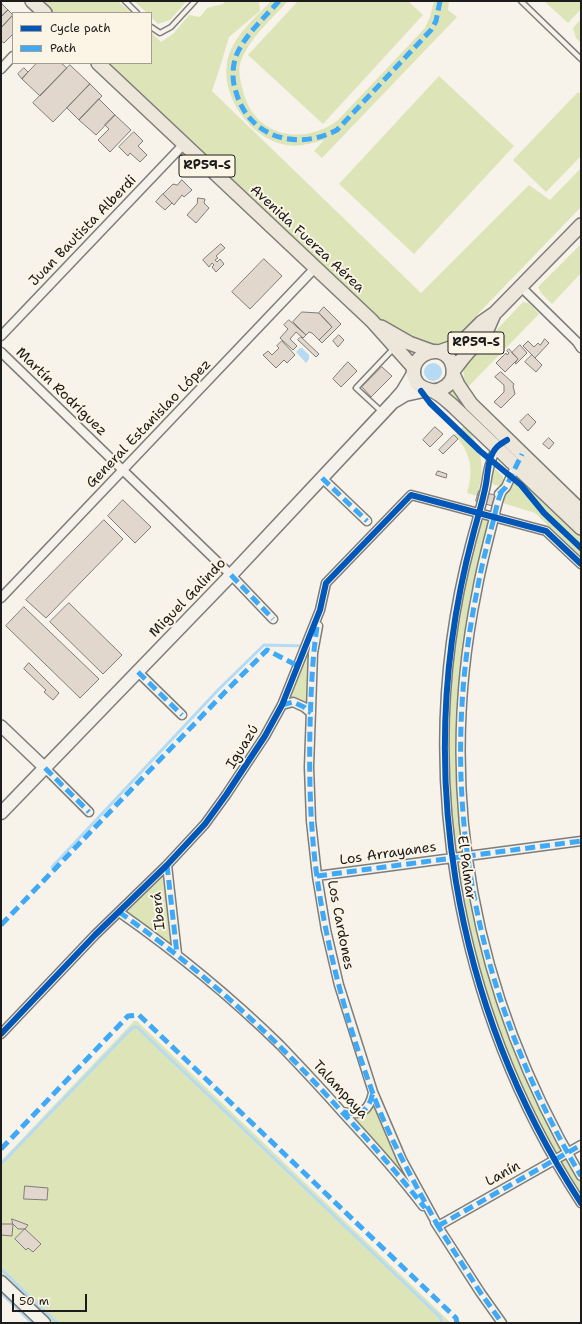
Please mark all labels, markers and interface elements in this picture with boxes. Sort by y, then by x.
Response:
legend [12,12,152,64]
text: Cycle path [50,20,111,36]
text: Path [50,40,76,56]
road number: RP59-S [179,155,235,177]
street label: Juan Bautista Alberdi [26,172,140,290]
street label: Avenida Fuerza Aérea [246,182,368,296]
road number: RP59-S [448,332,504,354]
street label: Martín Rodríguez [12,344,110,440]
street label: General Estanislao López [83,356,215,492]
street label: Miguel Galindo [146,555,230,641]
street label: Iguazú [223,722,263,772]
street label: El Palmar [453,835,479,901]
street label: Los Arrayanes [339,839,437,869]
street label: Los Cardones [323,879,357,971]
street label: Iberá [149,891,169,931]
street label: Talampaya [309,1057,371,1123]
street label: Lanín [483,1158,523,1190]
scale bar [14,1286,89,1312]
text: 50 m [19,1293,49,1309]

